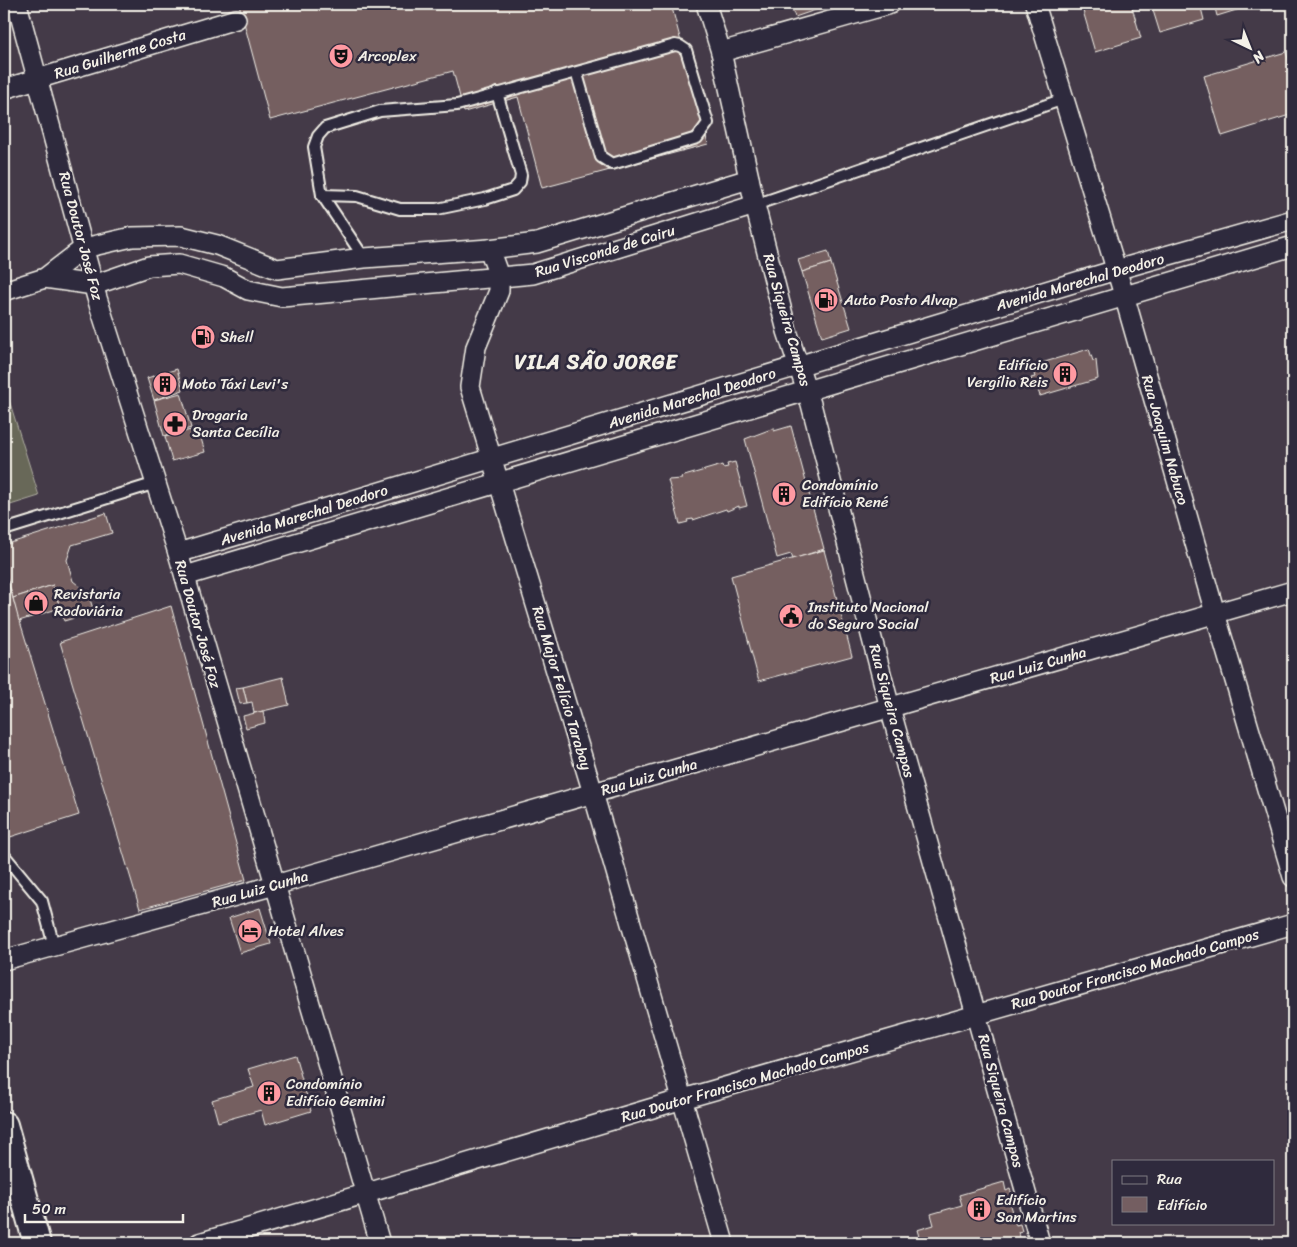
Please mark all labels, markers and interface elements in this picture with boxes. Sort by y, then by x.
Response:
street label: Rua Guilherme Costa [51,22,189,86]
north arrow [1224,22,1274,72]
theatre icon: Arcoplex [328,43,354,69]
place label: Arcoplex [357,43,417,69]
text: N [1246,44,1271,70]
street label: Rua Doutor José Foz [51,169,111,304]
street label: Rua Visconde de Cairu [532,217,678,285]
street label: Avenida Marechal Deodoro [992,245,1168,319]
street label: Rua Siqueira Campos [756,250,818,390]
fuel station icon: Auto Posto Alvap [813,287,839,313]
place label: Auto Posto Alvap [843,287,958,313]
fuel station icon: Shell [190,324,216,350]
place label: Shell [220,324,254,350]
district label: VILA SÃO JORGE [514,345,679,380]
place label: Edifício Vergílio Reis [967,352,1049,395]
street label: Avenida Marechal Deodoro [604,360,779,436]
building icon: Edifício Vergílio Reis [1052,361,1078,387]
building icon: Moto Táxi Levi's [152,371,178,397]
place label: Moto Táxi Levi's [182,371,288,397]
street label: Rua Joaquim Nabuco [1134,372,1196,509]
place label: Drogaria Santa Cecília [192,402,280,445]
pharmacy icon: Drogaria Santa Cecília [162,411,188,437]
place label: Condomínio Edifício René [802,472,889,515]
street label: Avenida Marechal Deodoro [216,477,391,553]
building icon: Condomínio Edifício René [771,481,797,507]
street label: Rua Doutor José Foz [167,557,229,692]
place label: Revistaria Rodoviária [54,581,123,624]
shop icon: Revistaria Rodoviária [23,590,49,616]
place label: Instituto Nacional do Seguro Social [807,594,929,637]
street label: Rua Major Felício Tarabay [525,603,599,774]
public building icon: Instituto Nacional do Seguro Social [778,603,804,629]
street label: Rua Luiz Cunha [987,639,1090,691]
street label: Rua Siqueira Campos [862,641,922,781]
street label: Rua Luiz Cunha [598,751,701,803]
street label: Rua Luiz Cunha [209,863,312,915]
hotel icon: Hotel Alves [237,918,263,944]
place label: Hotel Alves [268,918,344,944]
street label: Rua Doutor Francisco Machado Campos [1008,921,1262,1017]
street label: Rua Siqueira Campos [971,1031,1031,1171]
street label: Rua Doutor Francisco Machado Campos [618,1034,872,1130]
place label: Condomínio Edifício Gemini [286,1071,386,1114]
building icon: Condomínio Edifício Gemini [256,1080,282,1106]
legend [1112,1160,1274,1224]
text: Rua [1157,1166,1182,1192]
place label: Edifício San Martins [996,1187,1077,1230]
scale bar [25,1192,182,1224]
text: Edifício [1157,1192,1208,1218]
text: 50 m [32,1196,67,1222]
building icon: Edifício San Martins [966,1196,992,1222]

